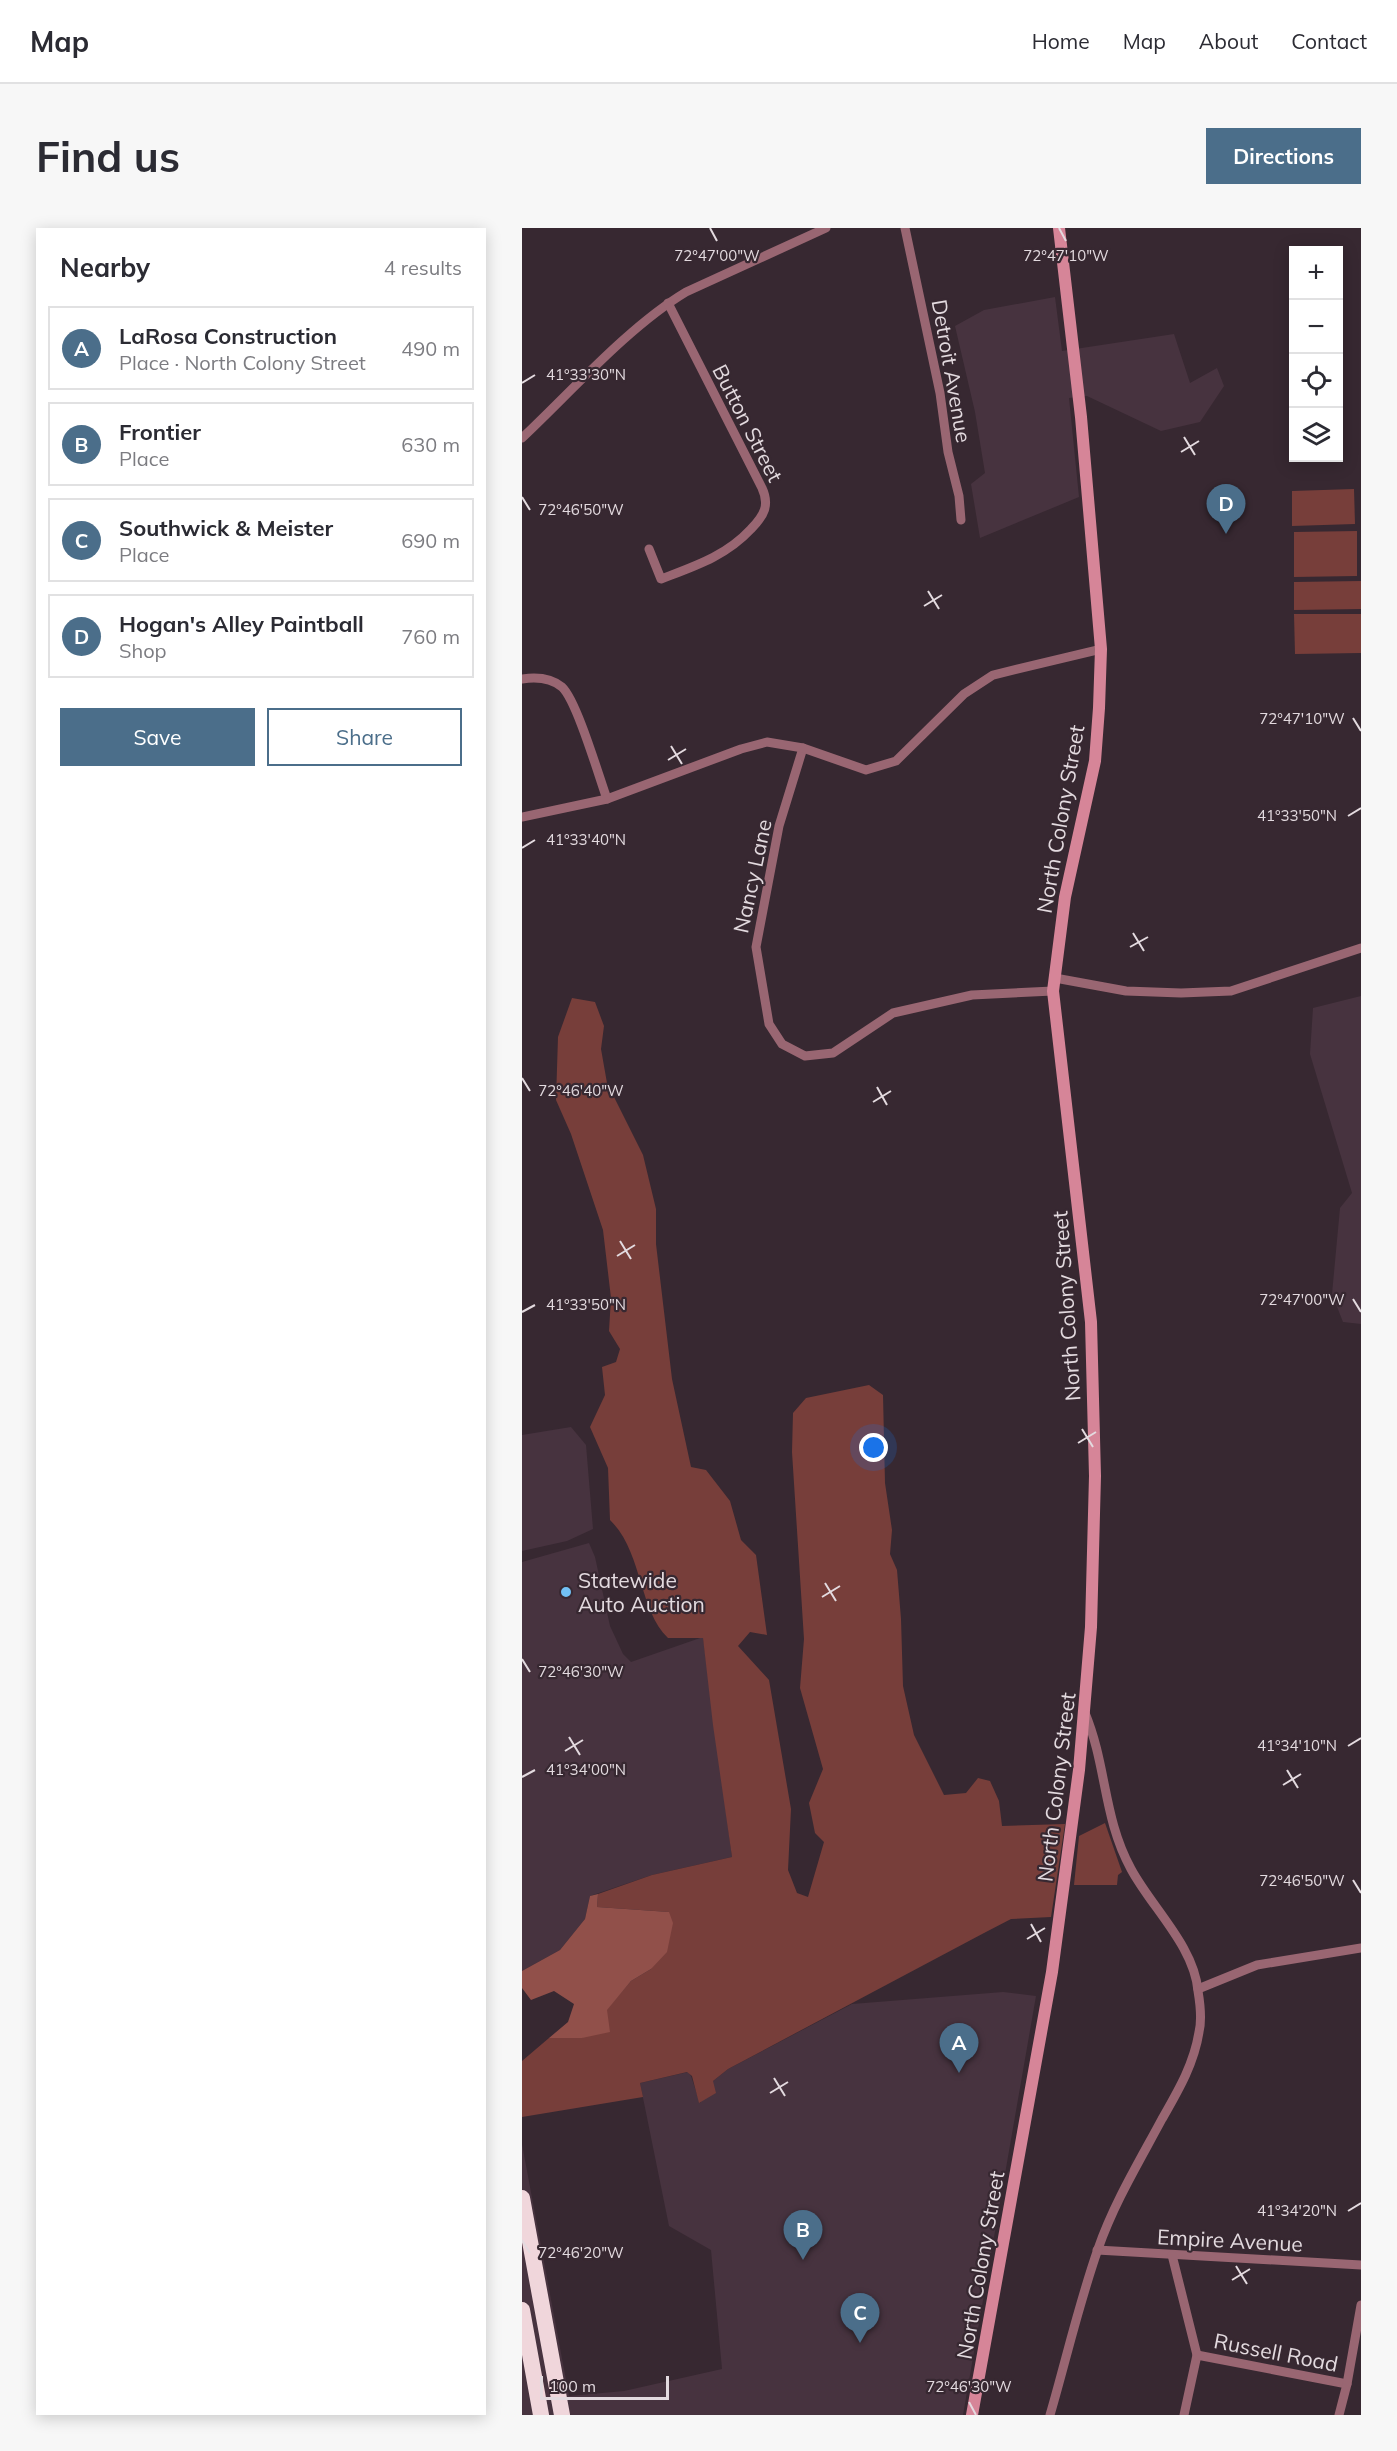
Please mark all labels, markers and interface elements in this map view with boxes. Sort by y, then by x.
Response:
text: Map [30,24,89,59]
text: Home [1032,28,1090,54]
text: Map [1123,28,1166,54]
text: About [1199,28,1258,54]
text: Contact [1291,28,1367,54]
button: Directions [1206,128,1361,184]
text: Find us [36,130,180,183]
text: 72°47'00"W [674,246,760,265]
text: 72°47'10"W [1023,246,1109,265]
map controls [1289,246,1343,462]
button: + [1289,246,1343,300]
text: Nearby [60,251,150,284]
text: 4 results [384,255,462,280]
street label: Detroit Avenue [927,297,977,445]
button: − [1289,300,1343,354]
text: LaRosa Construction [119,322,337,350]
text: A [74,336,89,361]
text: 490 m [401,336,460,361]
text: Place · North Colony Street [119,350,366,375]
button: locate [1289,354,1343,408]
street label: Button Street [707,360,789,486]
text: 41°33'30"N [546,365,626,384]
button: layers [1289,408,1343,462]
text: Frontier [119,418,201,446]
text: B [75,432,88,457]
text: 630 m [401,432,460,457]
text: Place [119,446,169,471]
pin: D [1206,484,1246,534]
text: 72°46'50"W [538,500,624,519]
text: Southwick & Meister [119,514,333,542]
text: C [75,528,88,553]
text: 690 m [401,528,460,553]
text: Place [119,542,169,567]
text: Hogan's Alley Paintball [119,610,364,638]
text: D [74,624,89,649]
text: 760 m [401,624,460,649]
text: Shop [119,638,167,663]
button: Save [60,708,255,766]
button: Share [267,708,462,766]
text: 72°47'10"W [1259,709,1345,728]
street label: North Colony Street [1031,723,1089,915]
text: 41°33'50"N [1257,806,1337,825]
street label: Nancy Lane [727,817,777,935]
text: 41°33'40"N [546,830,626,849]
text: 72°46'40"W [538,1081,624,1100]
street label: North Colony Street [1046,1210,1086,1402]
text: 72°47'00"W [1259,1290,1345,1309]
text: 41°33'50"N [546,1295,626,1314]
your location [859,1433,888,1462]
place label: Statewide Auto Auction [578,1567,705,1617]
marker: Statewide Auto Auction [559,1585,573,1599]
text: 72°46'30"W [538,1662,624,1681]
street label: North Colony Street [1031,1691,1081,1883]
text: 41°34'10"N [1257,1736,1337,1755]
text: 41°34'00"N [546,1760,626,1779]
text: 72°46'50"W [1259,1871,1345,1890]
pin: A [940,2024,978,2073]
street label: North Colony Street [951,2169,1009,2361]
text: 41°34'20"N [1257,2201,1337,2220]
pin: B [784,2210,822,2260]
street label: Empire Avenue [1156,2223,1304,2257]
text: 72°46'20"W [538,2243,624,2262]
pin: C [840,2294,880,2343]
street label: Russell Road [1212,2327,1340,2377]
scale bar [540,2373,669,2400]
text: 100 m [549,2376,596,2396]
text: 72°46'30"W [926,2377,1012,2396]

